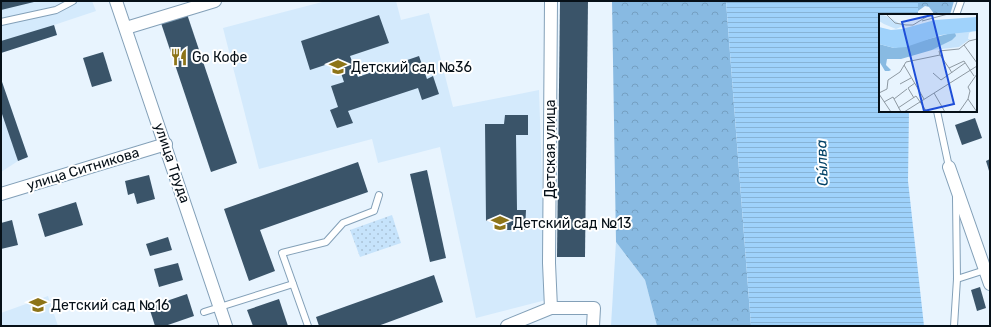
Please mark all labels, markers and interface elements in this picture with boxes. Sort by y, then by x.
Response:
inset map [879,14,977,112]
restaurant icon: Go Кофе [169,47,189,67]
place label: Go Кофе [192,49,248,66]
school or university icon: Детский сад №36 [328,57,348,77]
place label: Детский сад №36 [351,59,472,76]
street label: Детская улица [542,99,559,199]
street label: улица Труда [150,121,194,205]
water label: Сы́лва [812,139,832,187]
street label: улица Ситникова [25,144,141,194]
school or university icon: Детский сад №13 [490,213,510,233]
place label: Детский сад №13 [513,215,632,232]
school or university icon: Детский сад №16 [28,295,48,315]
place label: Детский сад №16 [51,297,170,314]

